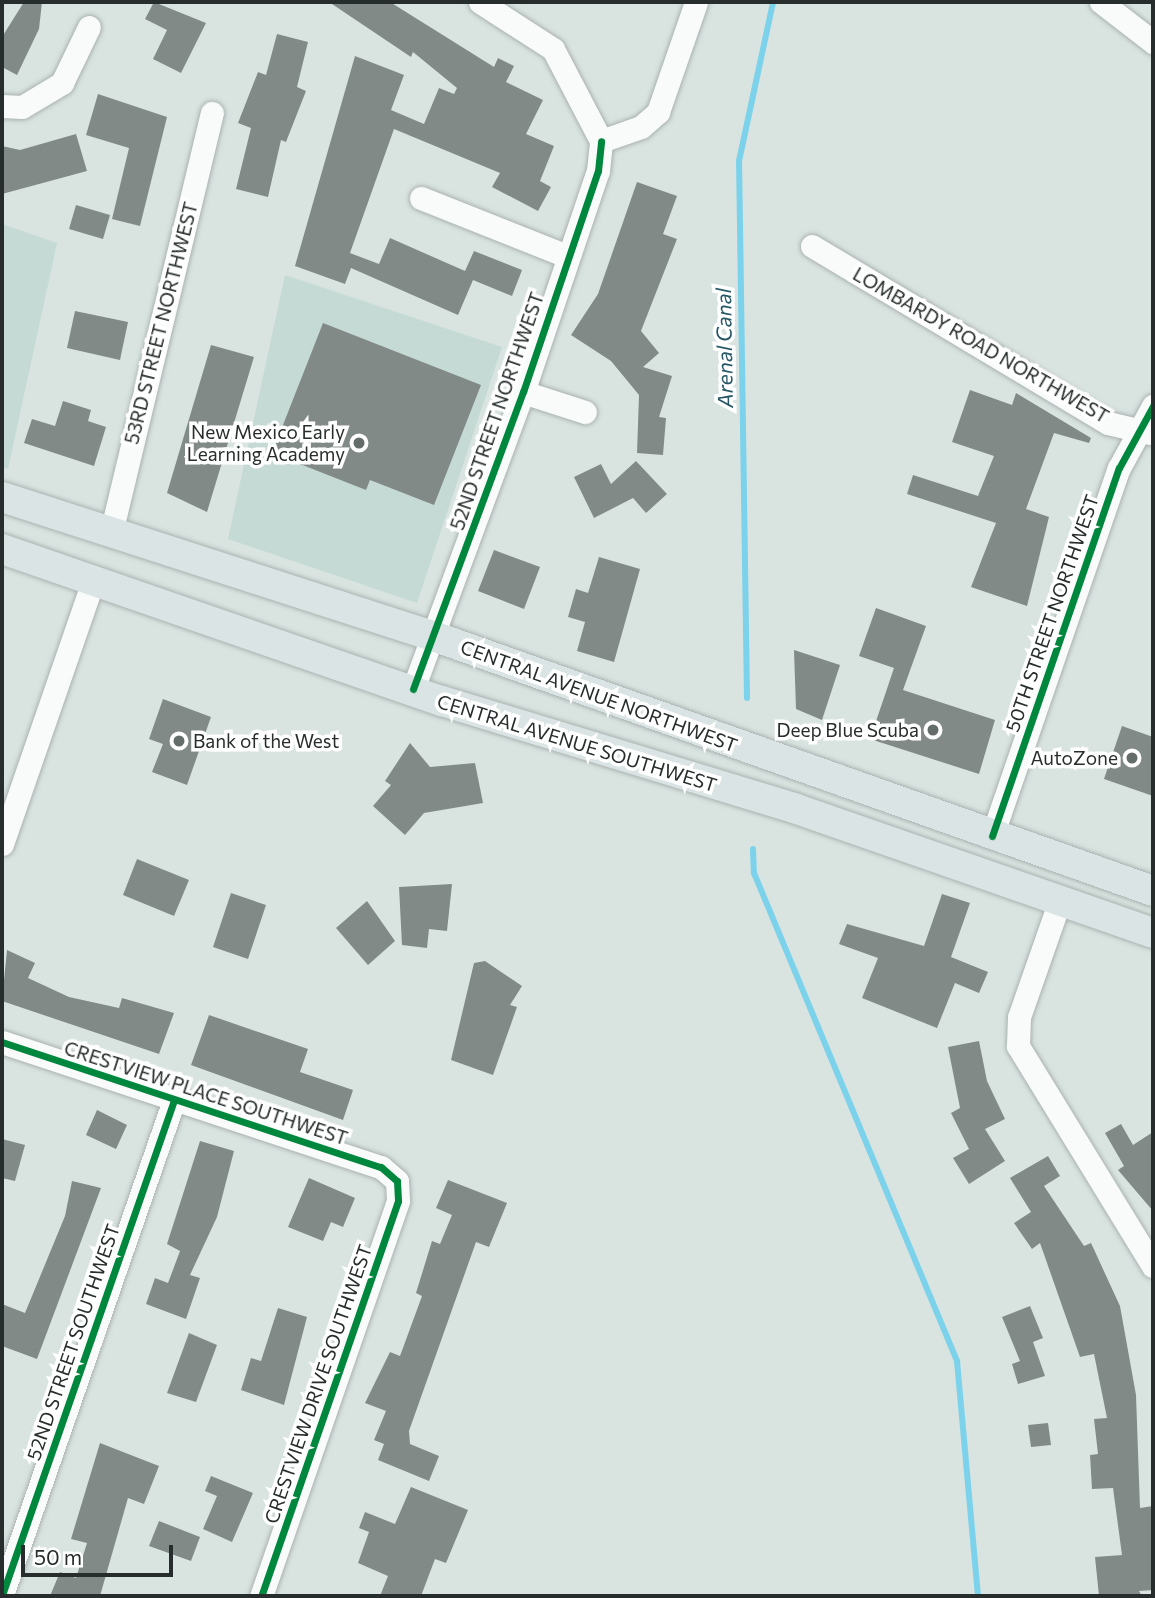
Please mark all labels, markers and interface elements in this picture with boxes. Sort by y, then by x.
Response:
street label: 53RD STREET NORTHWEST [120,200,202,446]
street label: LOMBARDY ROAD NORTHWEST [849,262,1113,428]
water label: Arenal Canal [710,288,738,408]
street label: 52ND STREET NORTHWEST [446,289,548,533]
place label: New Mexico Early Learning Academy [187,421,345,465]
marker: New Mexico Early Learning Academy [351,435,367,451]
street label: 50TH STREET NORTHWEST [1001,491,1103,735]
street label: CENTRAL AVENUE NORTHWEST [458,635,740,757]
street label: CENTRAL AVENUE SOUTHWEST [435,690,719,796]
place label: Deep Blue Scuba [776,719,919,741]
marker: Deep Blue Scuba [925,722,941,738]
place label: Bank of the West [193,730,339,752]
marker: Bank of the West [171,733,187,749]
place label: AutoZone [1030,747,1118,769]
marker: AutoZone [1124,750,1140,766]
street label: CRESTVIEW PLACE SOUTHWEST [61,1036,351,1150]
street label: 52ND STREET SOUTHWEST [22,1221,124,1463]
street label: CRESTVIEW DRIVE SOUTHWEST [259,1242,377,1526]
scale bar [24,1532,177,1576]
text: 50 m [34,1544,82,1569]

